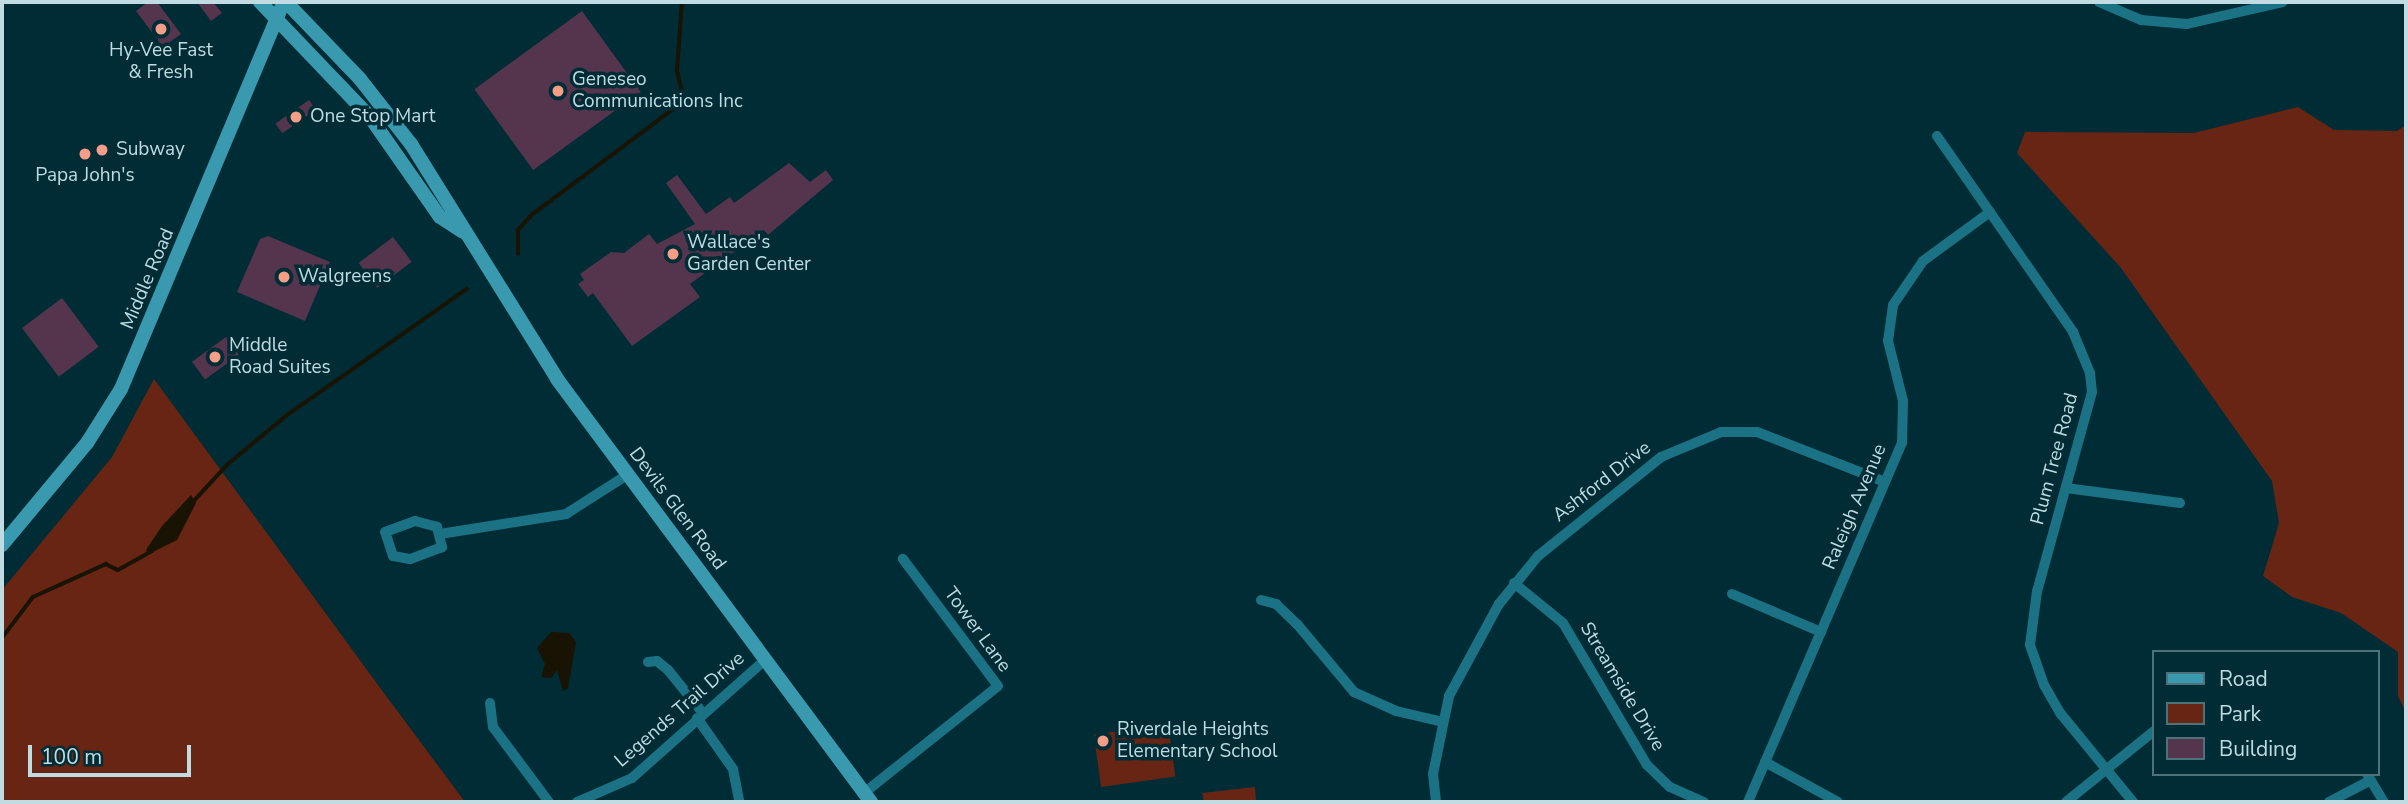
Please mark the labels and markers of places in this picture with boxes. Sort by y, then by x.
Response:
marker: Hy-Vee Fast & Fresh [153,21,169,37]
place label: Hy-Vee Fast & Fresh [109,40,213,84]
place label: Geneseo Communications Inc [572,69,743,113]
marker: Geneseo Communications Inc [550,83,566,99]
place label: One Stop Mart [310,106,435,128]
marker: One Stop Mart [288,109,304,125]
place label: Subway [116,139,185,161]
marker: Subway [94,142,110,158]
marker: Papa John's [77,146,93,162]
place label: Papa John's [35,165,135,187]
place label: Wallace's Garden Center [687,232,811,276]
marker: Wallace's Garden Center [665,246,681,262]
place label: Walgreens [298,266,391,288]
marker: Walgreens [276,269,292,285]
place label: Middle Road Suites [229,335,331,379]
marker: Middle Road Suites [207,349,223,365]
place label: Riverdale Heights Elementary School [1117,719,1278,763]
marker: Riverdale Heights Elementary School [1095,733,1111,749]

